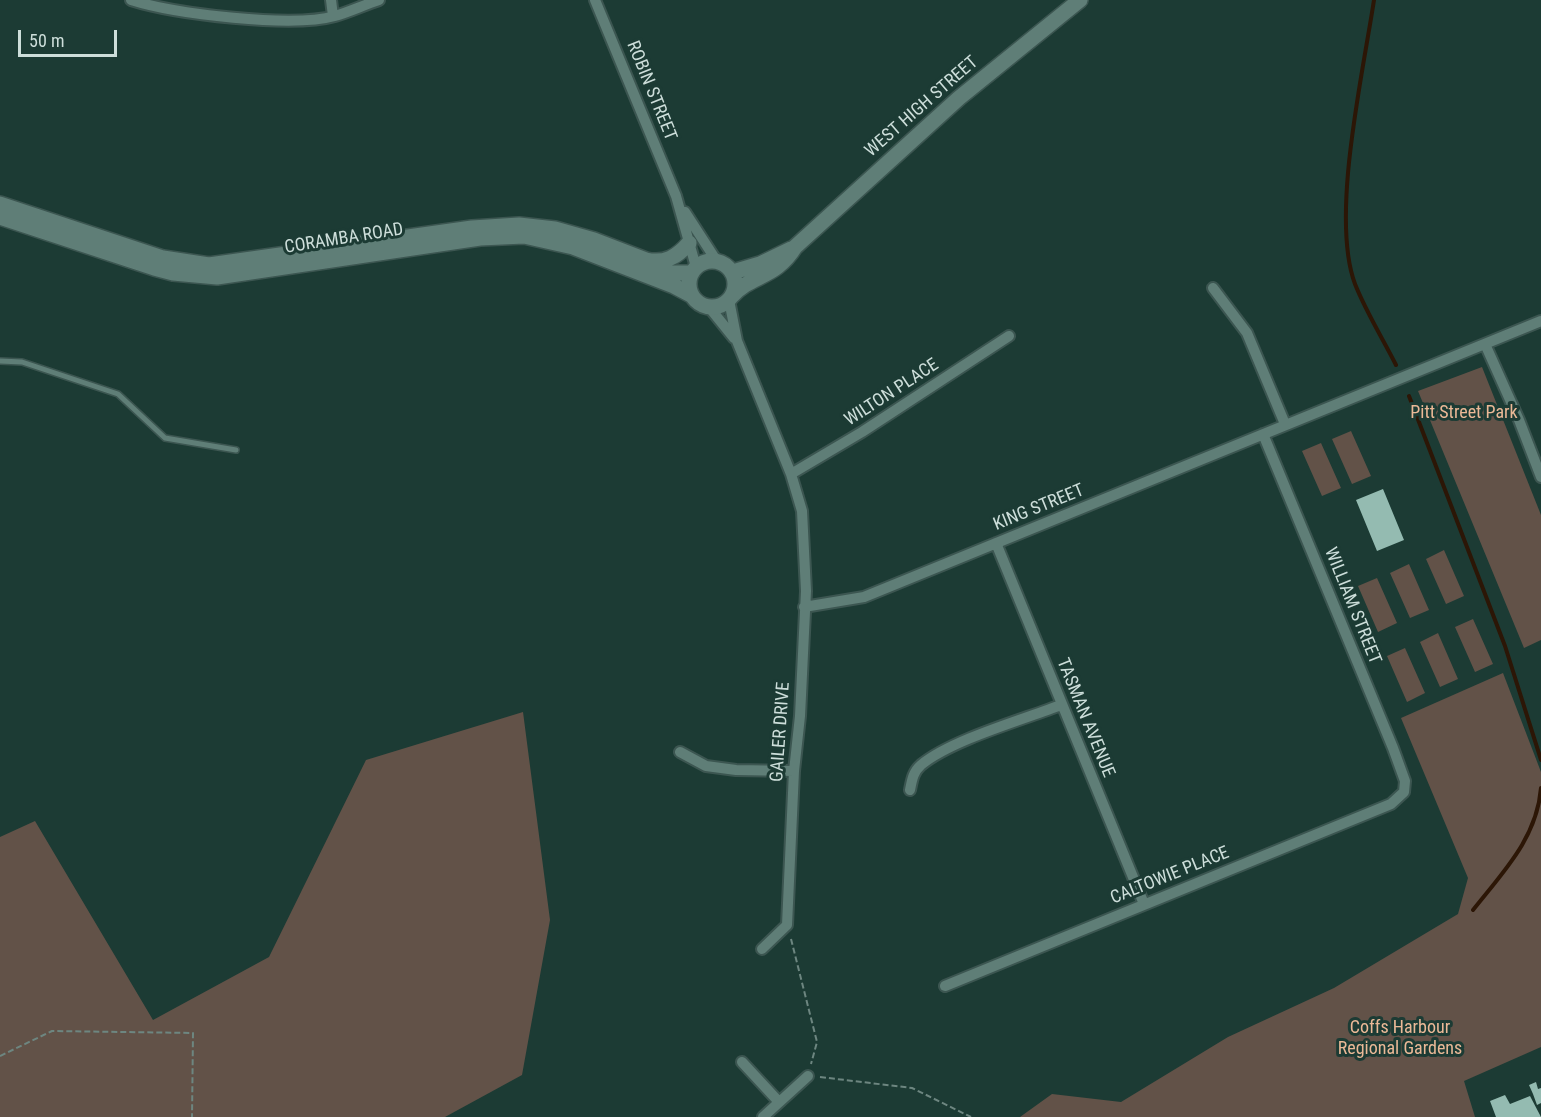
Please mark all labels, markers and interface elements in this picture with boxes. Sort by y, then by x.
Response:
scale bar [21,18,120,56]
text: 50 m [29,30,64,51]
street label: ROBIN STREET [621,38,681,144]
street label: WEST HIGH STREET [861,52,983,162]
street label: CORAMBA ROAD [283,219,405,259]
street label: WILTON PLACE [841,355,943,431]
park label: Pitt Street Park [1410,402,1518,424]
street label: KING STREET [990,480,1088,536]
street label: WILLIAM STREET [1319,545,1385,667]
street label: TASMAN AVENUE [1051,655,1119,781]
street label: GAILER DRIVE [767,681,795,783]
street label: CALTOWIE PLACE [1107,842,1233,910]
park label: Coffs Harbour Regional Gardens [1338,1017,1462,1060]

